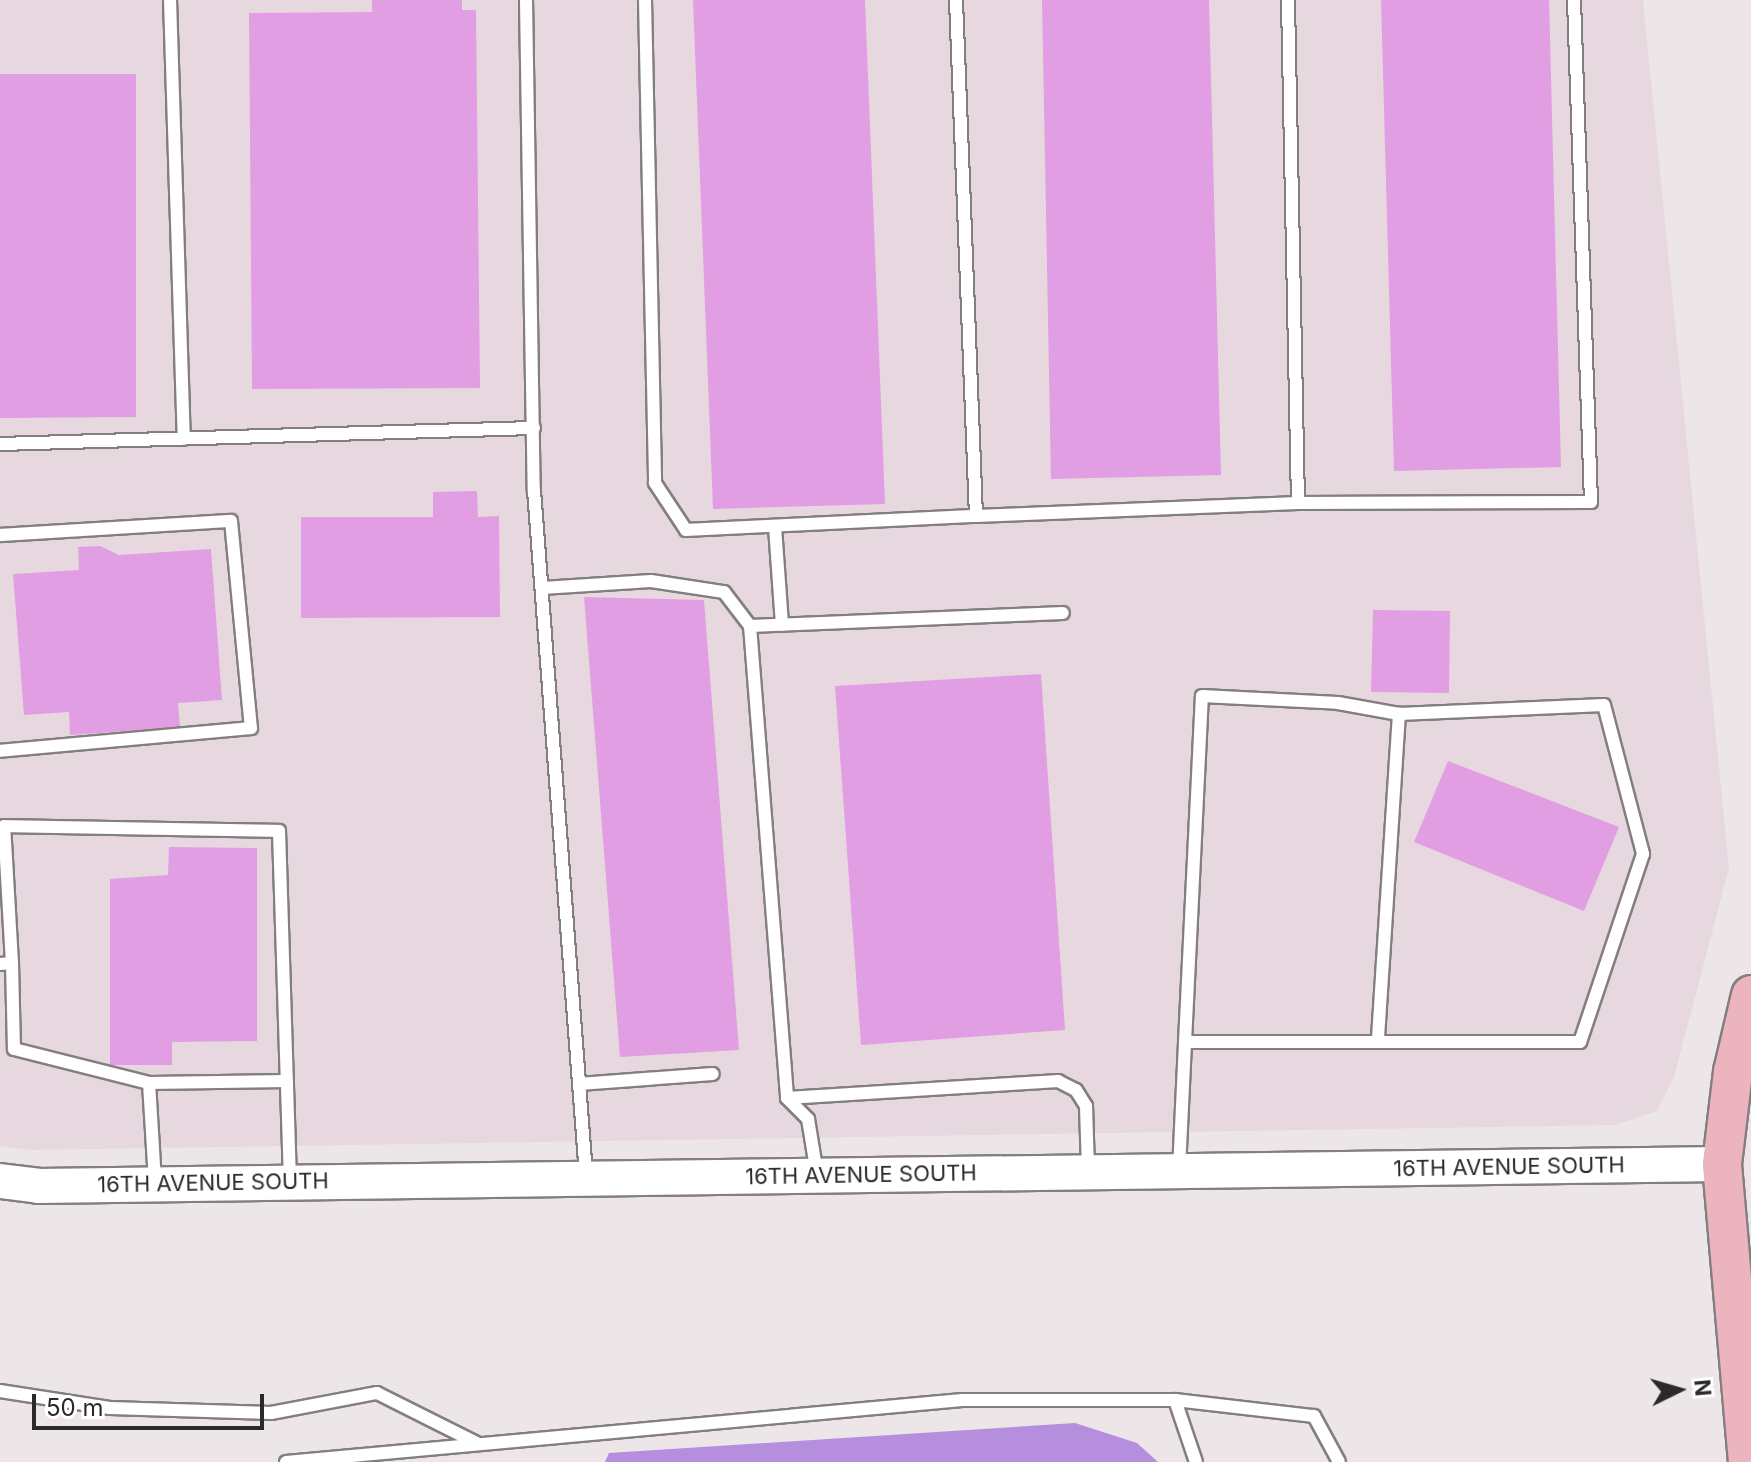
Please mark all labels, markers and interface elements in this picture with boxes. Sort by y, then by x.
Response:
street label: 16TH AVENUE SOUTH [1393,1152,1625,1182]
street label: 16TH AVENUE SOUTH [745,1160,977,1190]
street label: 16TH AVENUE SOUTH [97,1168,329,1198]
north arrow [1639,1350,1719,1430]
scale bar [36,1378,268,1428]
text: N [1689,1378,1717,1397]
text: 50 m [46,1393,104,1422]

